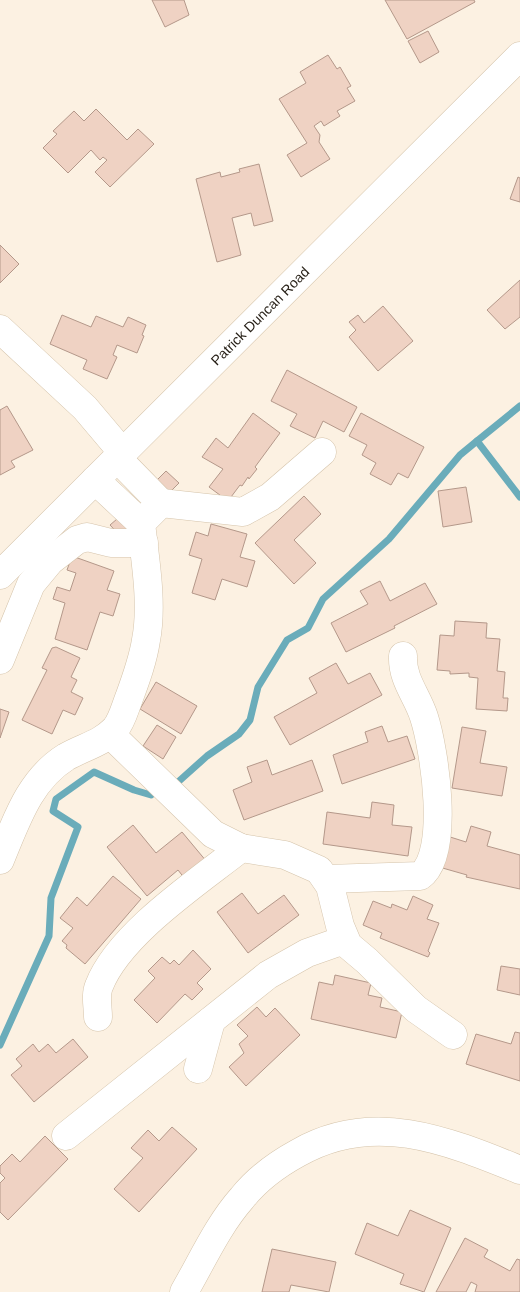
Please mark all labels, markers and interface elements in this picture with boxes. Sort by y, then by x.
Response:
street label: Patrick Duncan Road [208,264,312,368]

